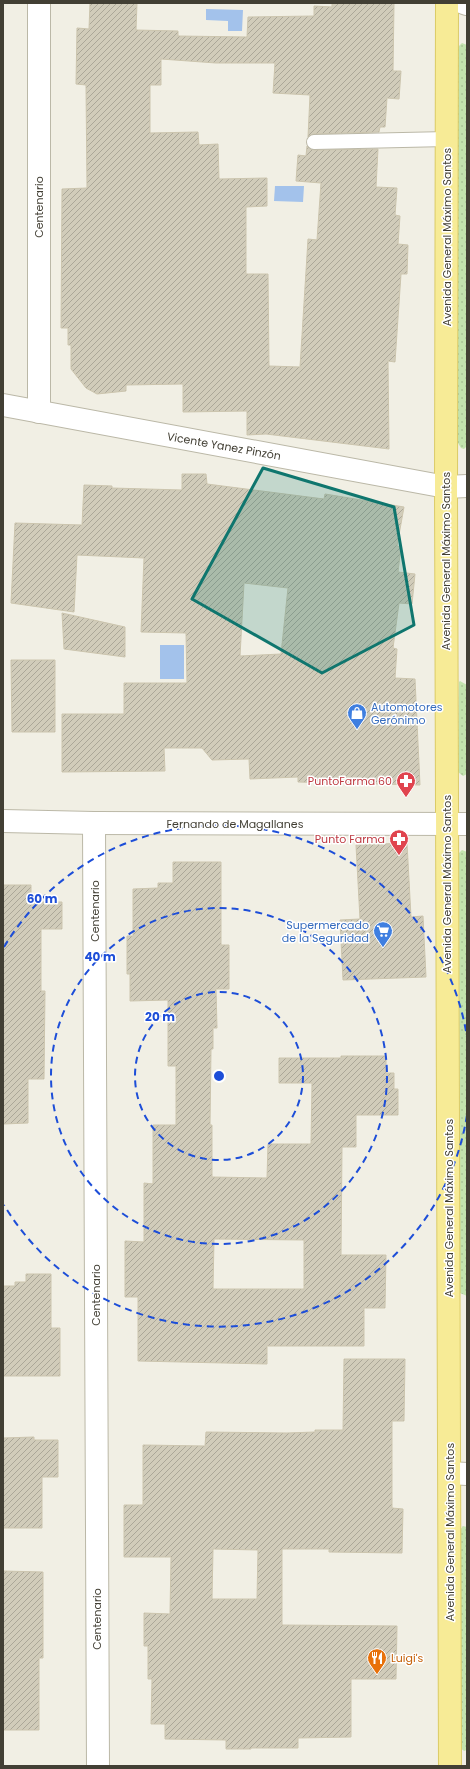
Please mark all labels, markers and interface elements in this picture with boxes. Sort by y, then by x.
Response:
street label: Avenida General Máximo Santos [439,148,455,326]
street label: Centenario [31,176,47,238]
street label: Vicente Yanez Pinzón [166,428,282,464]
street label: Avenida General Máximo Santos [438,472,454,650]
place label: Automotores Gerónimo [371,699,443,728]
shop icon: Automotores Gerónimo [346,702,368,730]
pharmacy icon: PuntoFarma 60 [395,770,417,798]
place label: PuntoFarma 60 [308,773,392,789]
street label: Avenida General Máximo Santos [439,795,455,973]
street label: Fernando de Magallanes [167,816,304,832]
pharmacy icon: Punto Farma [388,828,410,856]
place label: Punto Farma [315,831,385,847]
street label: Centenario [87,880,103,942]
text: 60 m [27,890,58,907]
place label: Supermercado de la Seguridad [282,917,369,946]
supermarket icon: Supermercado de la Seguridad [372,920,394,948]
text: 40 m [84,948,116,965]
text: 20 m [145,1008,175,1025]
centre of rings [212,1069,226,1083]
street label: Avenida General Máximo Santos [441,1119,457,1297]
street label: Centenario [88,1264,104,1326]
street label: Avenida General Máximo Santos [442,1443,458,1621]
street label: Centenario [89,1588,105,1650]
restaurant icon: Luigi's [366,1647,388,1675]
place label: Luigi's [391,1650,423,1666]

